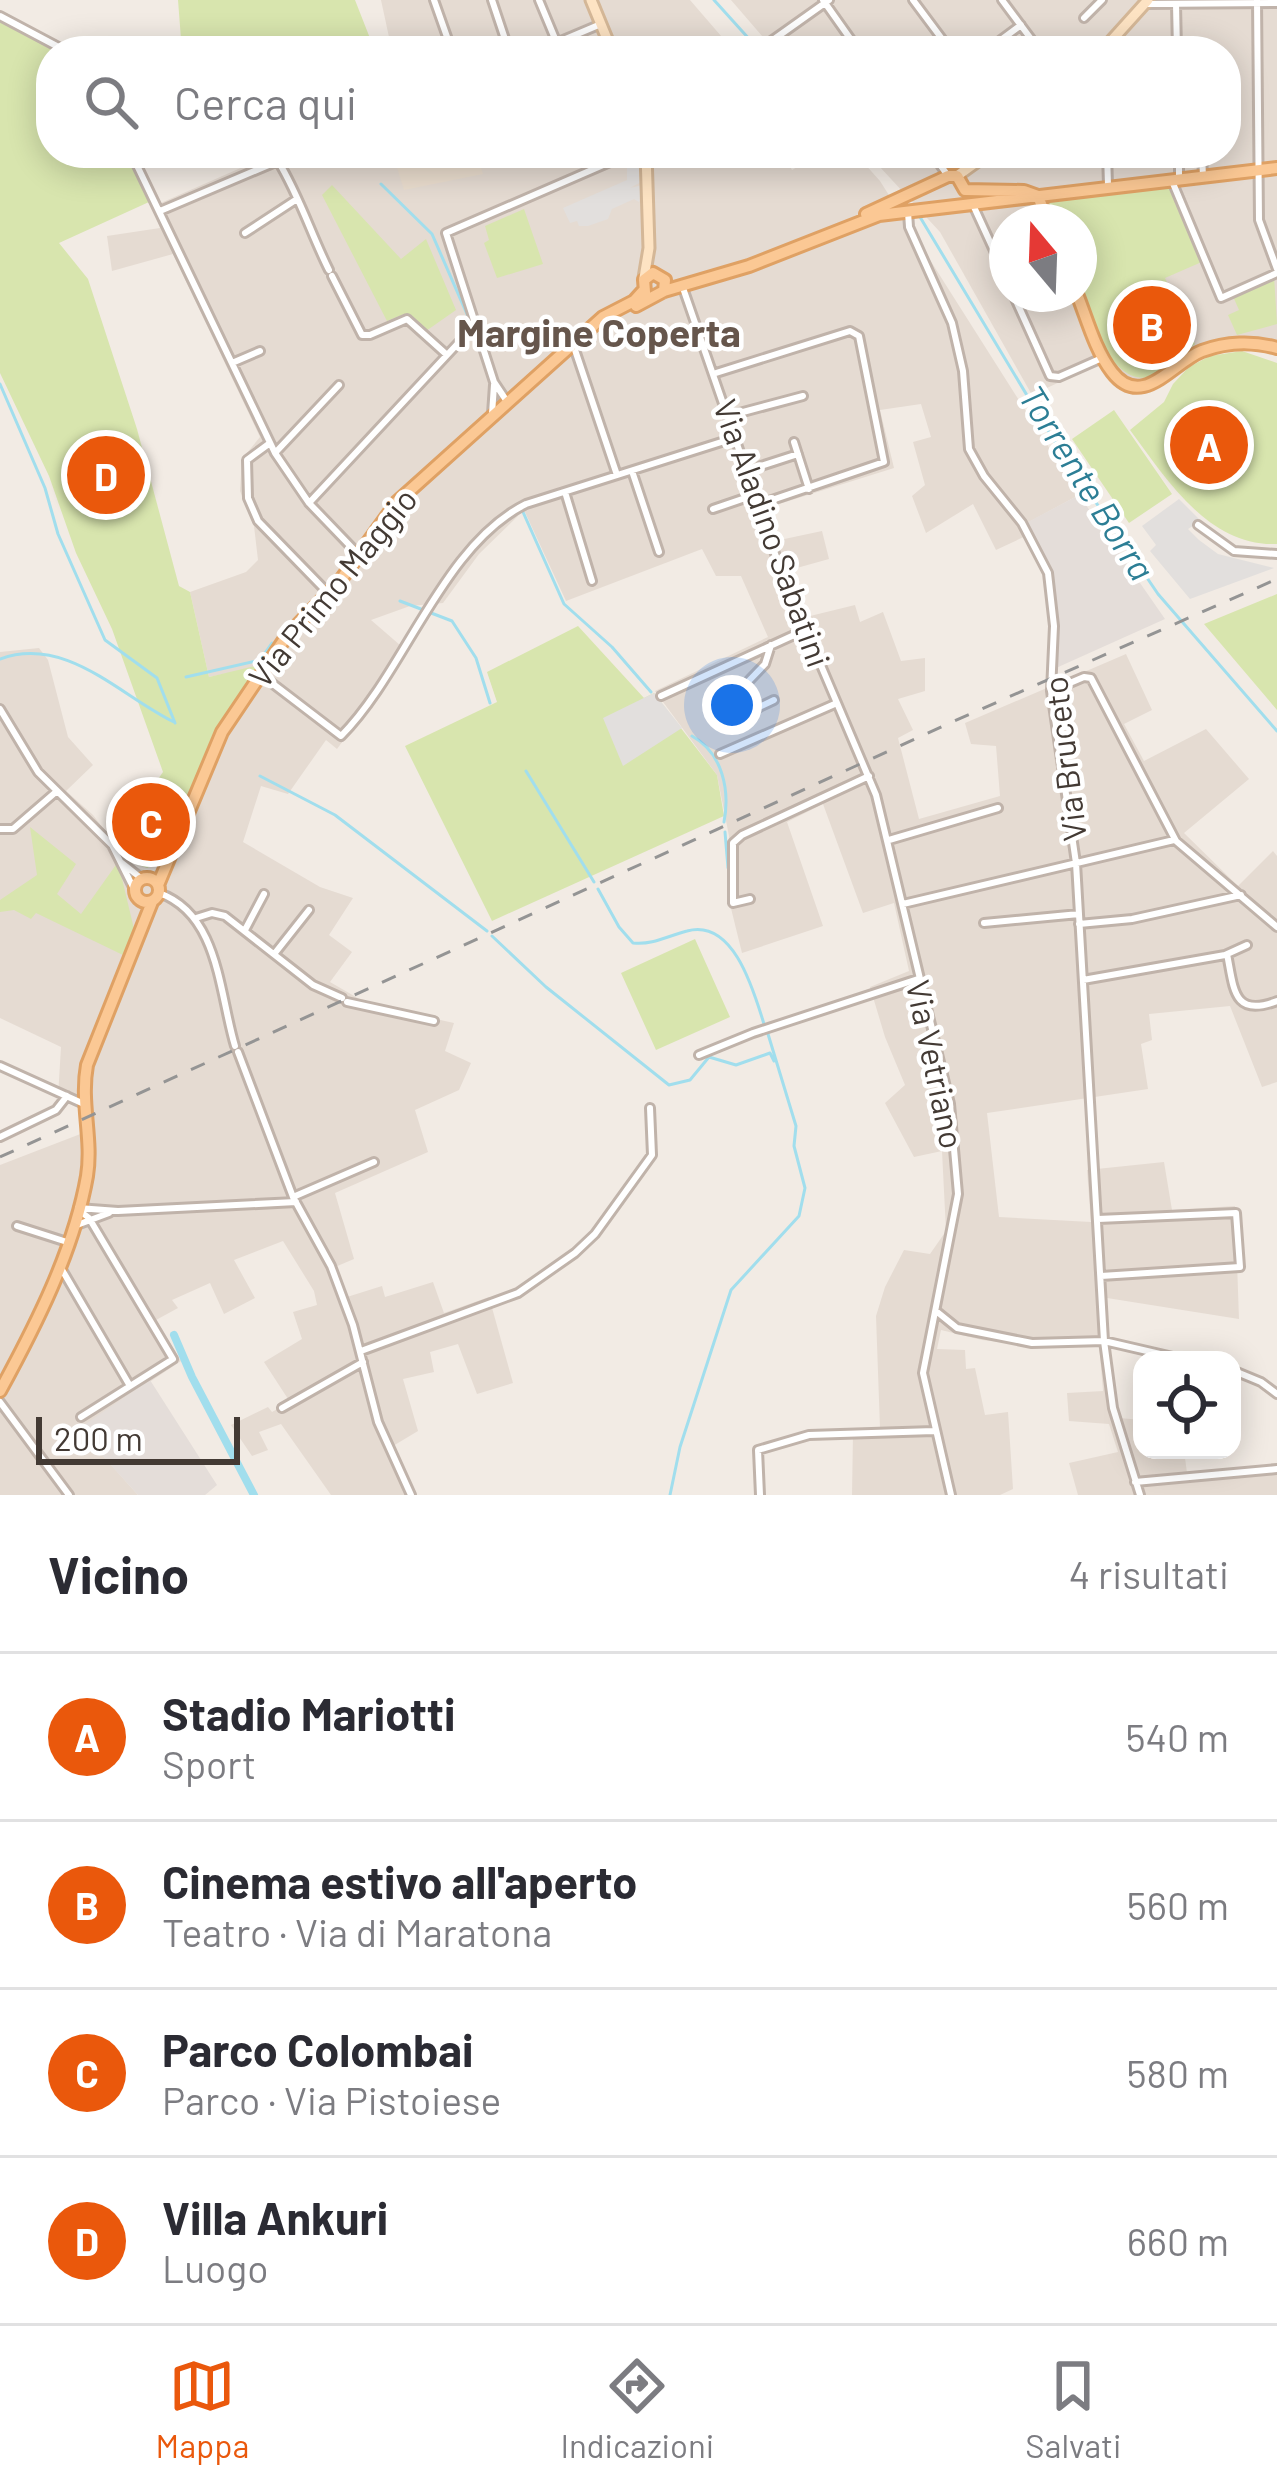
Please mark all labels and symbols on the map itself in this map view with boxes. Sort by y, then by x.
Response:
north arrow [989,204,1097,312]
pin: B [1113,280,1191,370]
district label: Margine Coperta [457,308,741,355]
water label: Torrente Borra [1011,377,1165,587]
street label: Via Aladino Sabatini [706,394,840,672]
pin: A [1170,400,1248,490]
pin: D [67,430,145,520]
street label: Via Primo Maggio [239,479,425,695]
street label: Via Bruceto [1034,674,1094,844]
your location [702,675,762,735]
pin: C [112,777,190,867]
street label: Via Vetriano [899,976,973,1152]
scale bar [36,1411,240,1464]

